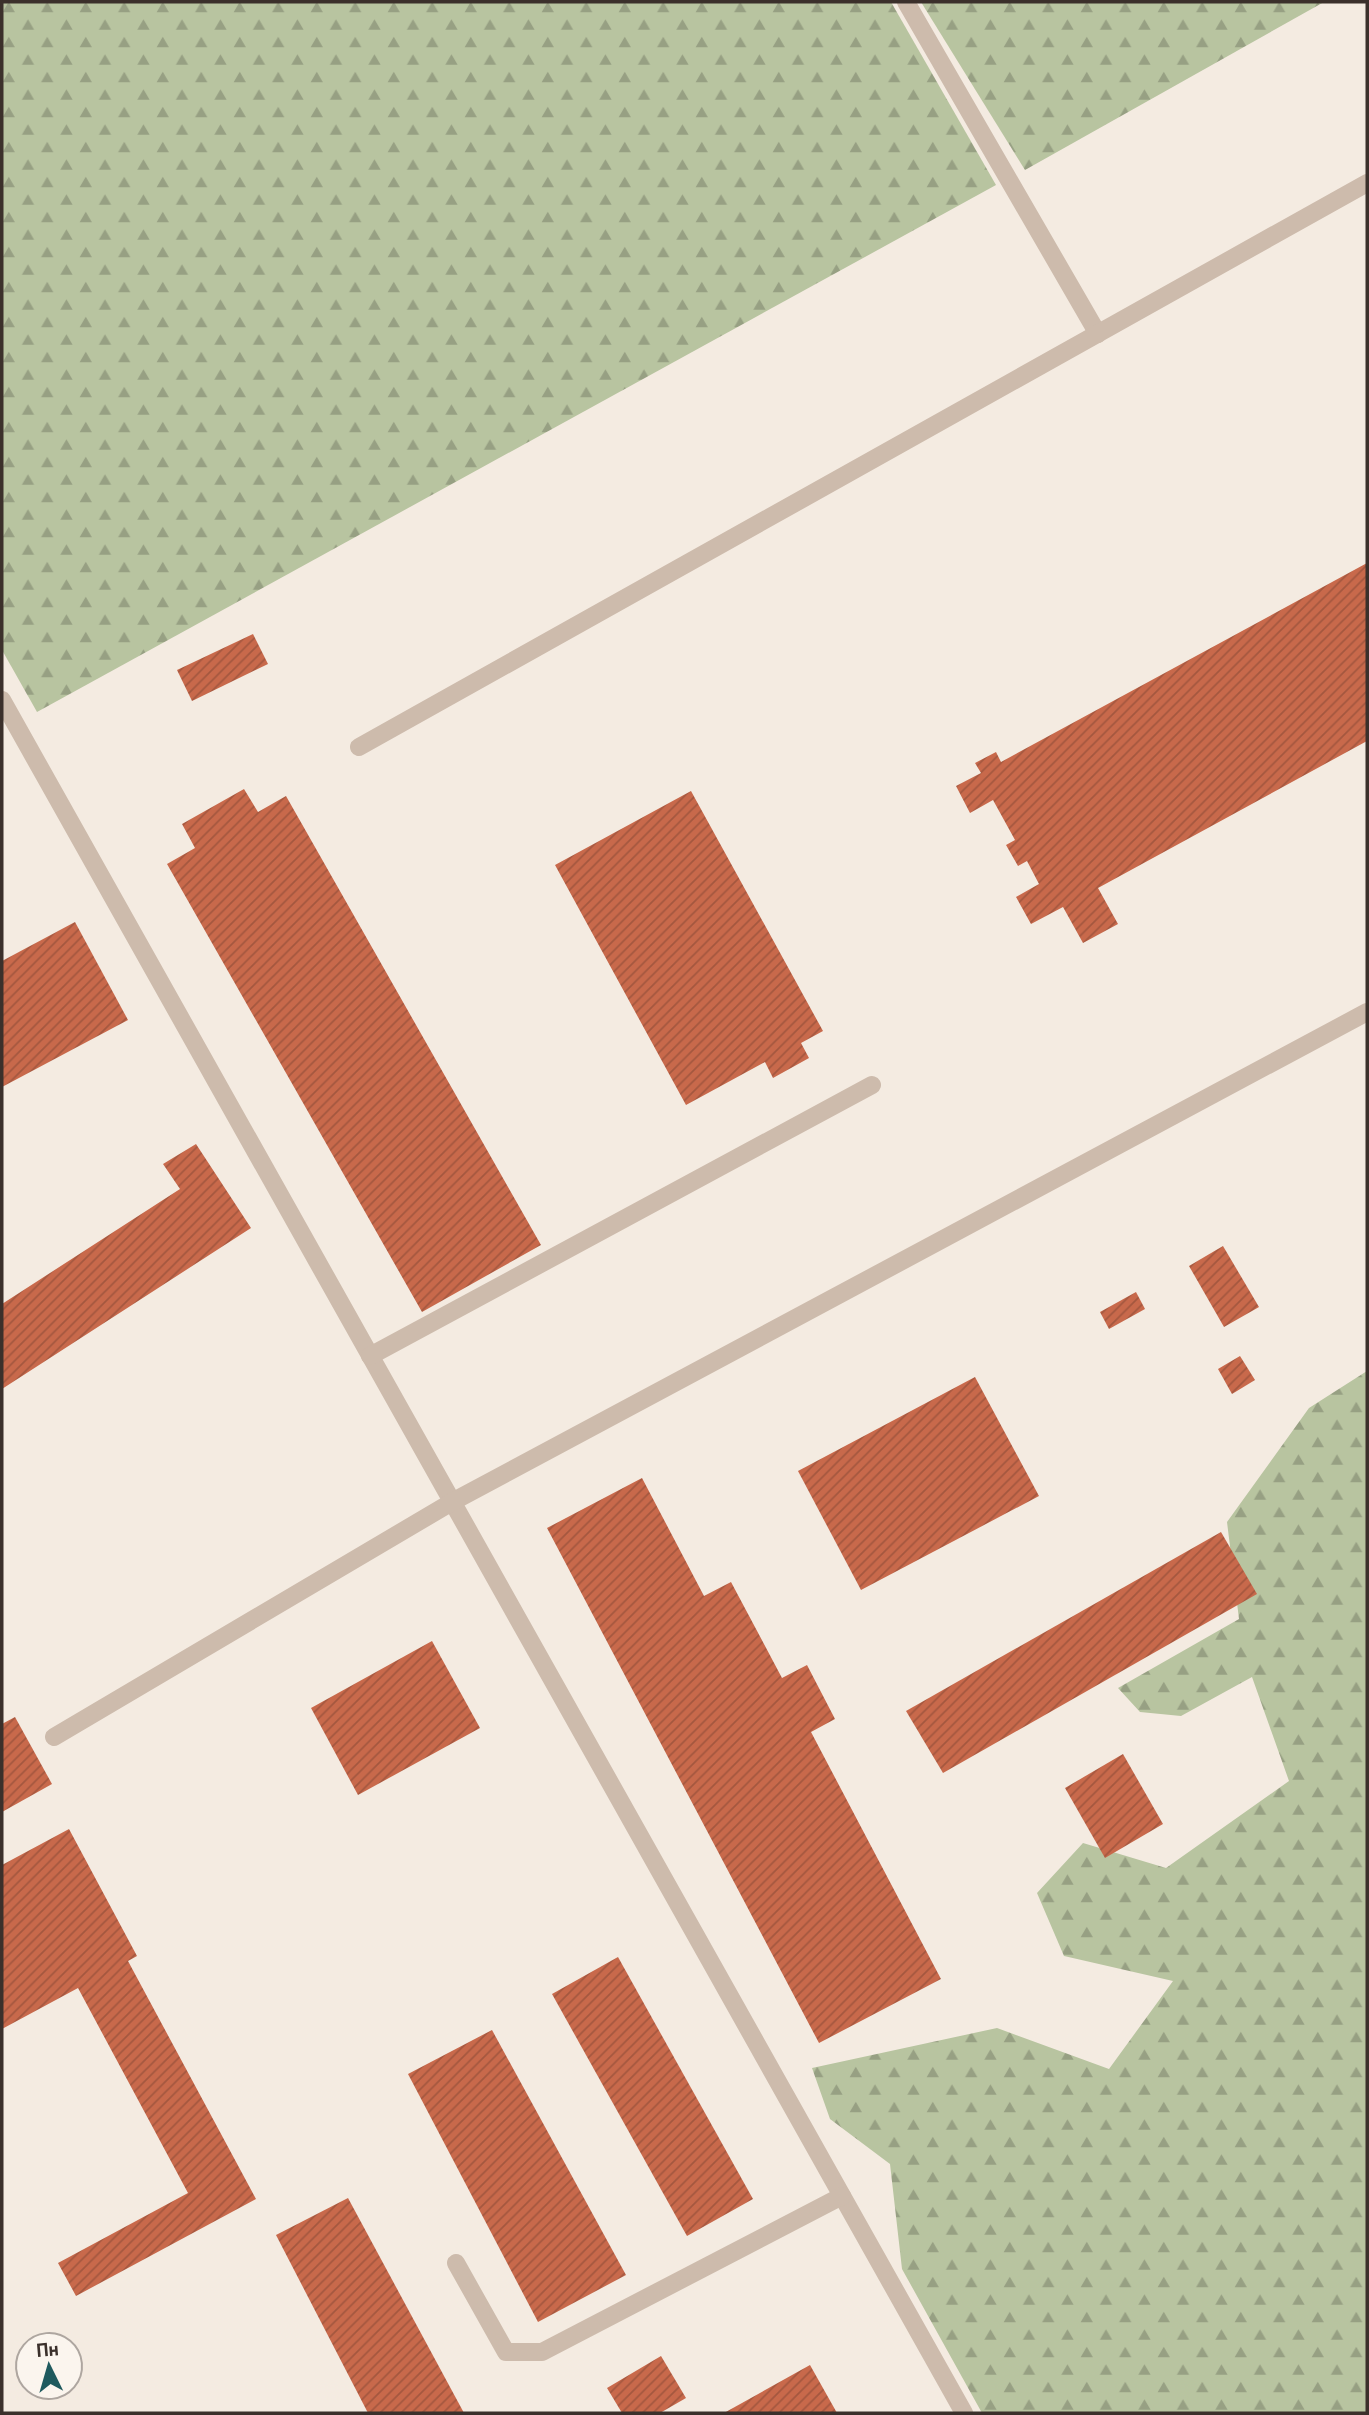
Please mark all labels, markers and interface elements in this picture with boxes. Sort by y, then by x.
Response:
north arrow [14,2331,84,2401]
text: Пн [35,2336,60,2362]

